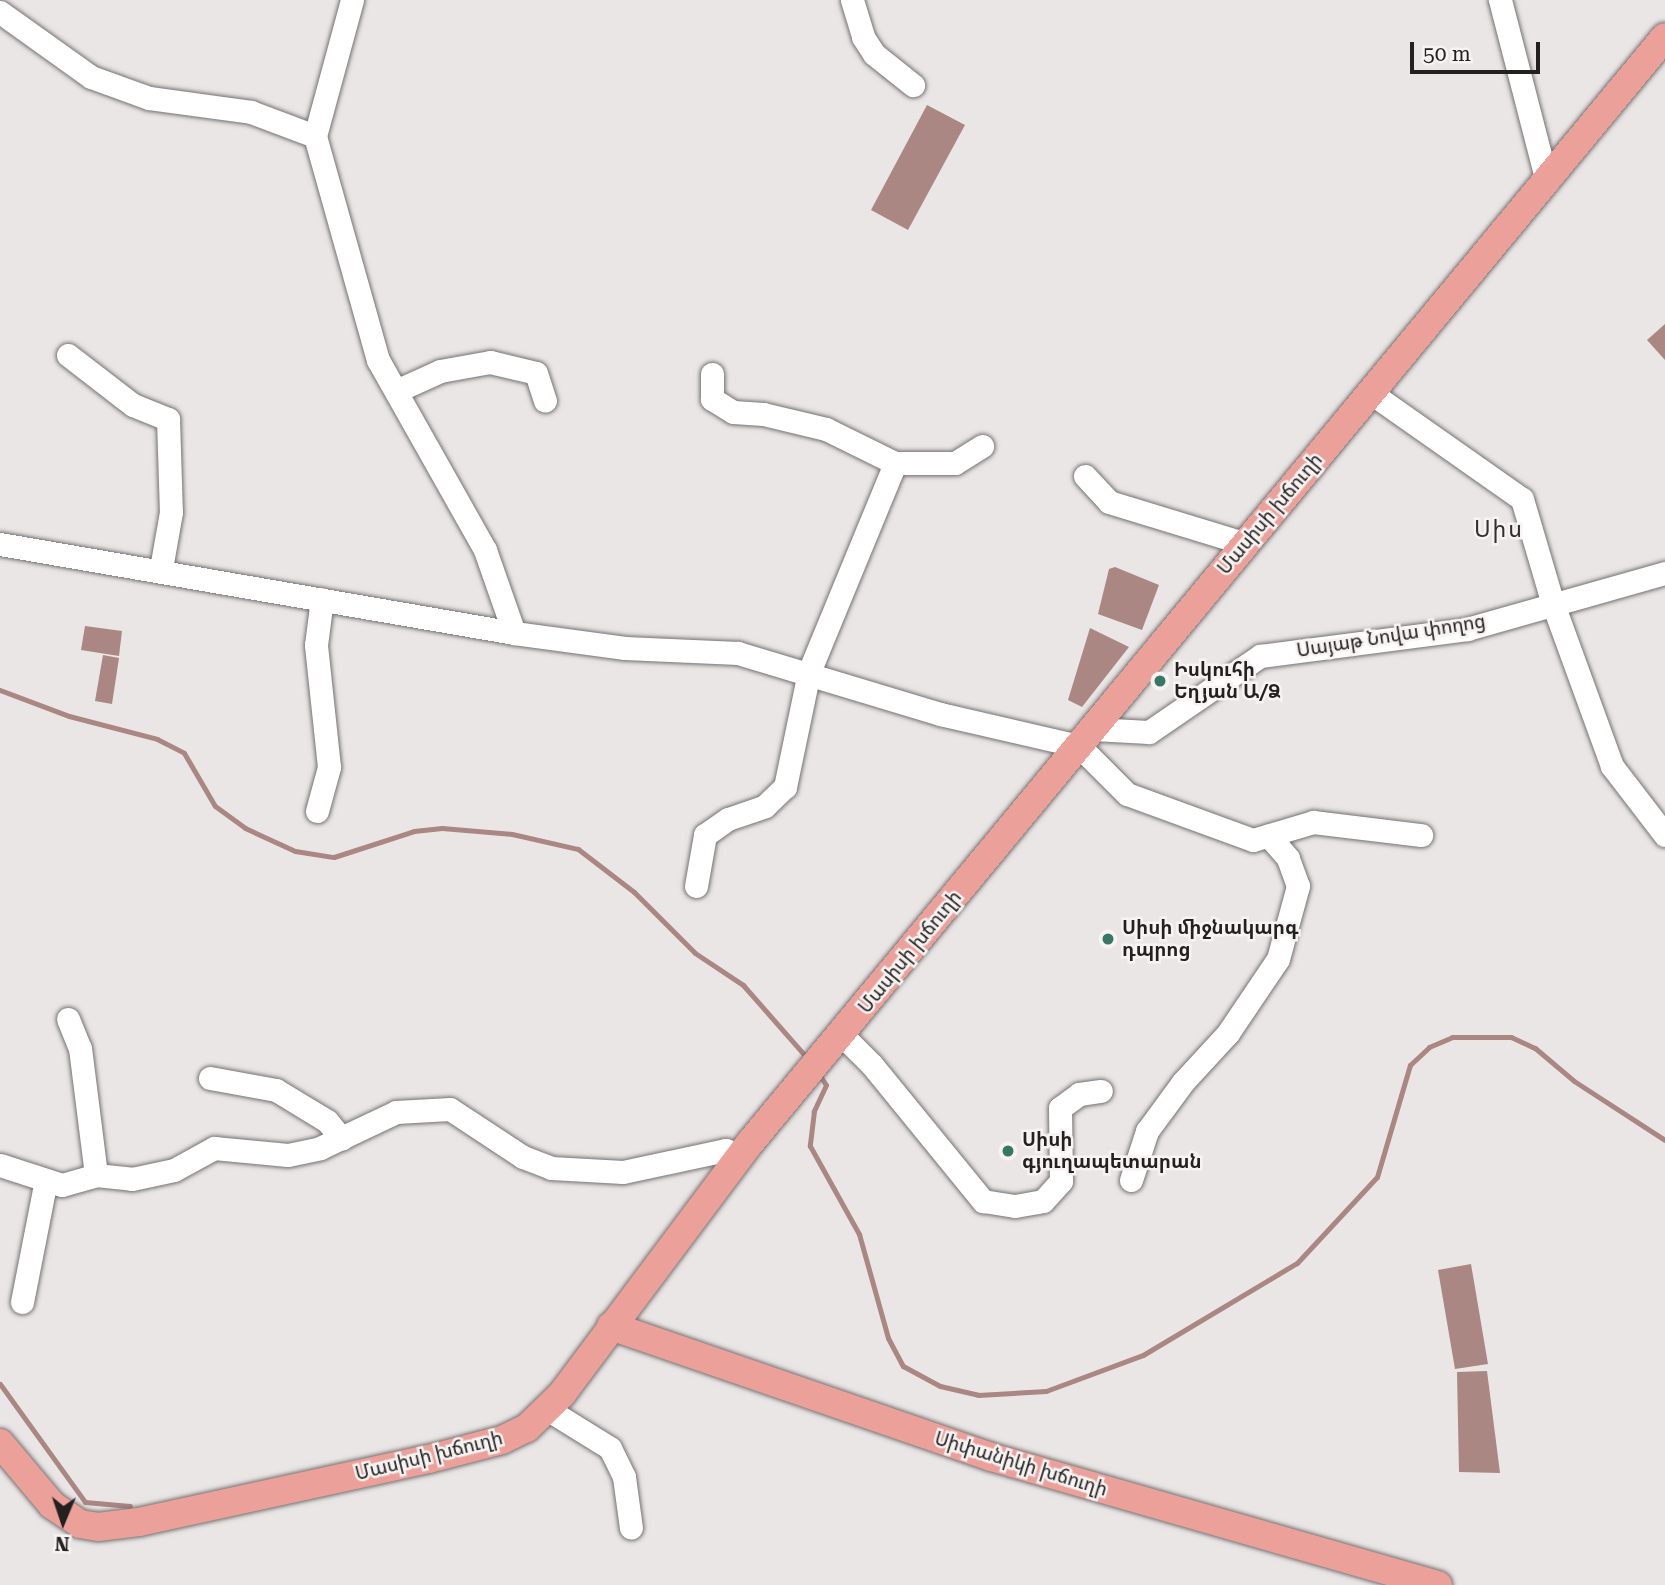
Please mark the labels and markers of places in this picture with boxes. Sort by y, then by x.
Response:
place label: Իսկուհի Եղյան Ա/Ձ [1174,659,1281,703]
marker: Իսկուհի Եղյան Ա/Ձ [1152,673,1168,689]
place label: Սիսի միջնակարգ դպրոց [1122,917,1298,961]
marker: Սիսի միջնակարգ դպրոց [1100,931,1116,947]
place label: Սիսի գյուղապետարան [1022,1129,1202,1173]
marker: Սիսի գյուղապետարան [1000,1143,1016,1159]

